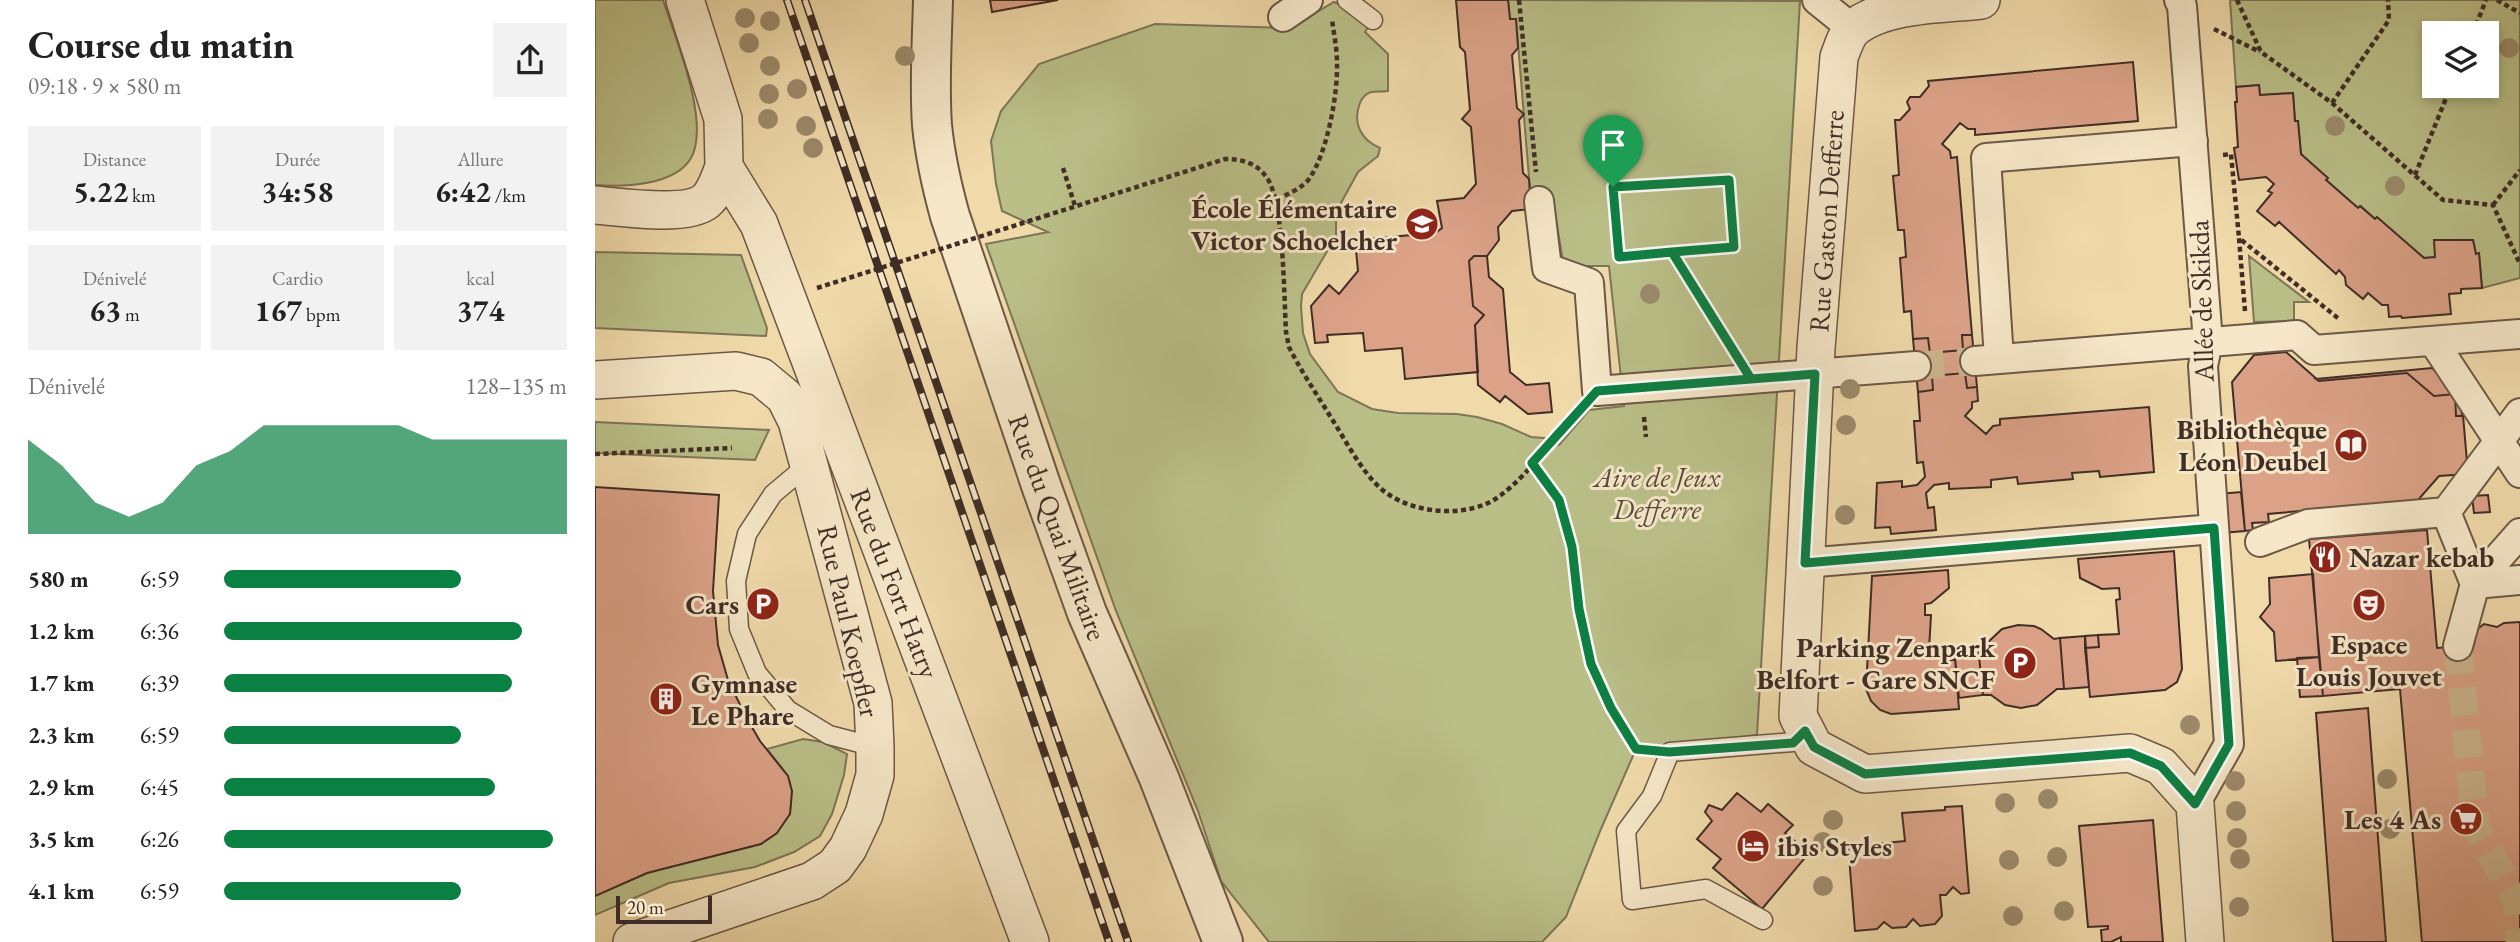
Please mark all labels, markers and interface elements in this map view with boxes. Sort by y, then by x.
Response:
text: Course du matin [28,20,294,69]
map controls [2422,21,2499,98]
button: layers [2422,21,2499,98]
button: share [493,23,567,97]
text: 09:18 · 9 × 580 m [28,71,181,101]
street label: Rue Gaston Defferre [1800,109,1852,333]
pin [1583,115,1643,187]
icon: arrive [1594,126,1632,164]
text: Distance [83,147,146,172]
text: Durée [275,147,320,172]
text: Allure [457,147,504,172]
text: 5.22 [73,172,128,211]
text: 34:58 [262,172,333,211]
text: 6:42 [435,172,491,211]
text: km [128,183,156,208]
text: /km [491,183,526,208]
place label: École Élémentaire Victor Schoelcher [1191,190,1397,258]
school or university icon: École Élémentaire Victor Schoelcher [1403,205,1441,243]
street label: Allée de Skikda [2180,219,2222,384]
text: Dénivelé [83,266,146,291]
text: Cardio [272,266,323,291]
text: kcal [466,266,495,291]
text: 63 [89,291,121,330]
text: 167 [255,291,302,330]
text: 374 [457,291,504,330]
text: m [121,302,140,327]
text: bpm [302,302,340,327]
text: Dénivelé [28,371,105,401]
text: 128–135 m [466,371,567,401]
street label: Rue du Quai Militaire [1000,409,1116,645]
place label: Bibliothèque Léon Deubel [2176,411,2327,479]
library icon: Bibliothèque Léon Deubel [2332,426,2370,464]
park label: Aire de Jeux Defferre [1592,459,1721,527]
street label: Rue du Fort Hatry [842,483,948,684]
street label: Rue Paul Koepfler [809,521,889,721]
restaurant icon: Nazar kebab [2306,538,2344,576]
place label: Nazar kebab [2349,539,2494,575]
text: 580 m [28,564,89,594]
text: 6:59 [140,564,179,594]
parking icon: Cars [744,585,782,623]
place label: Cars [686,586,739,622]
theatre icon: Espace Louis Jouvet [2350,586,2388,624]
text: 1.2 km [28,616,95,646]
text: 6:36 [140,616,179,646]
place label: Espace Louis Jouvet [2296,626,2443,694]
place label: Parking Zenpark Belfort - Gare SNCF [1757,629,1996,697]
parking icon: Parking Zenpark Belfort - Gare SNCF [2001,644,2039,682]
place label: Gymnase Le Phare [691,665,797,733]
text: 1.7 km [28,668,95,698]
text: 6:39 [140,668,179,698]
building icon: Gymnase Le Phare [647,680,685,718]
text: 2.3 km [28,720,95,750]
text: 6:59 [140,720,179,750]
text: 2.9 km [28,772,95,802]
text: 6:45 [140,772,179,802]
supermarket icon: Les 4 As [2447,800,2485,838]
place label: Les 4 As [2344,801,2441,837]
text: 3.5 km [28,824,95,854]
text: 6:26 [140,824,179,854]
hotel icon: ibis Styles [1734,827,1772,865]
place label: ibis Styles [1777,828,1892,864]
text: 4.1 km [28,876,95,906]
text: 6:59 [140,876,179,906]
scale bar [616,893,712,925]
text: 20 m [627,895,664,920]

